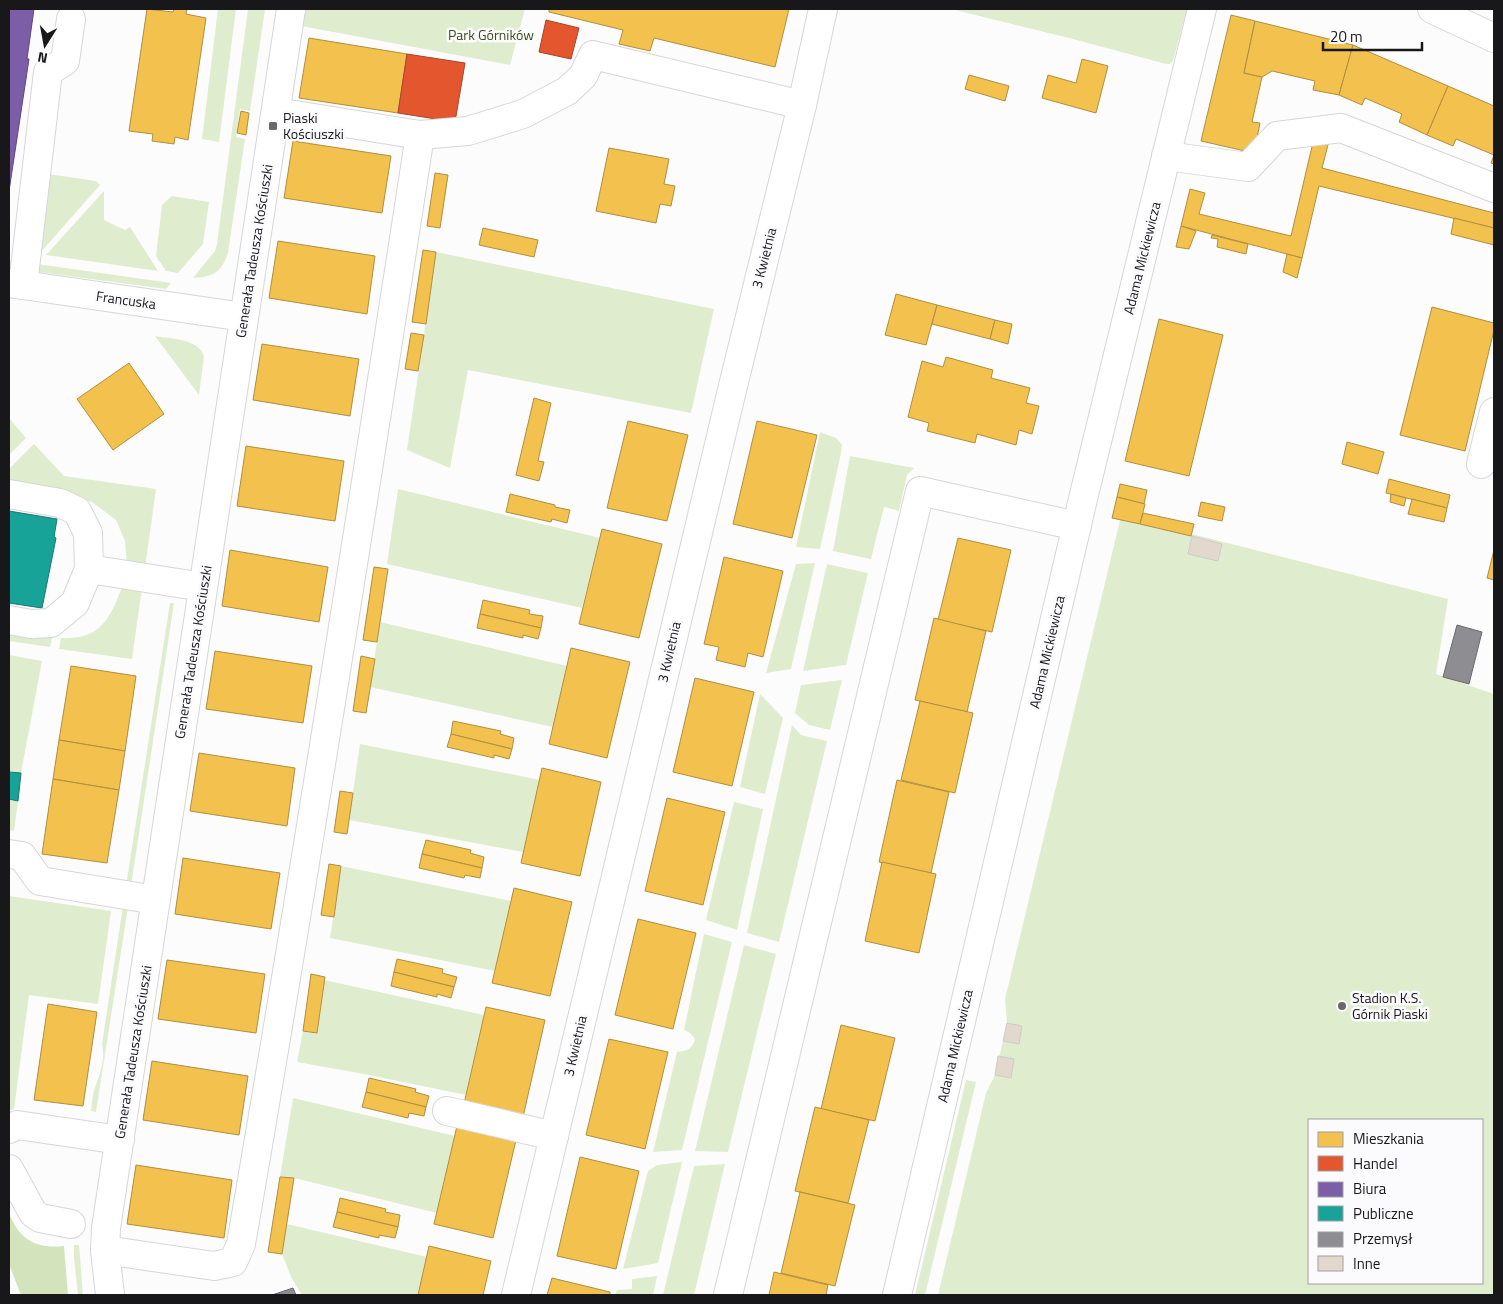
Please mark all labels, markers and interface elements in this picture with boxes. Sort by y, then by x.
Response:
north arrow [20,20,70,70]
scale bar [1323,20,1422,52]
park label: Park Górników [448,24,534,45]
text: 20 m [1330,25,1363,48]
text: N [36,47,49,69]
place label: Piaski Kościuszki [283,107,344,144]
marker: Piaski Kościuszki [267,120,279,132]
street label: Generała Tadeusza Kościuszki [229,163,278,339]
street label: Adama Mickiewicza [1117,199,1166,316]
street label: 3 Kwietnia [746,225,781,290]
street label: Francuska [95,285,157,314]
street label: Generała Tadeusza Kościuszki [168,564,217,740]
street label: Adama Mickiewicza [1023,593,1070,710]
street label: 3 Kwietnia [651,619,686,684]
street label: Generała Tadeusza Kościuszki [108,964,157,1140]
street label: Adama Mickiewicza [931,987,978,1104]
place label: Stadion K.S. Górnik Piaski [1352,987,1428,1024]
marker: Stadion K.S. Górnik Piaski [1336,1000,1348,1012]
street label: 3 Kwietnia [557,1013,592,1078]
legend [1308,1119,1483,1284]
text: Mieszkania [1353,1127,1424,1150]
text: Handel [1353,1152,1398,1175]
text: Biura [1353,1177,1387,1200]
text: Publiczne [1353,1202,1414,1225]
text: Przemysł [1353,1227,1413,1250]
text: Inne [1353,1252,1380,1275]

